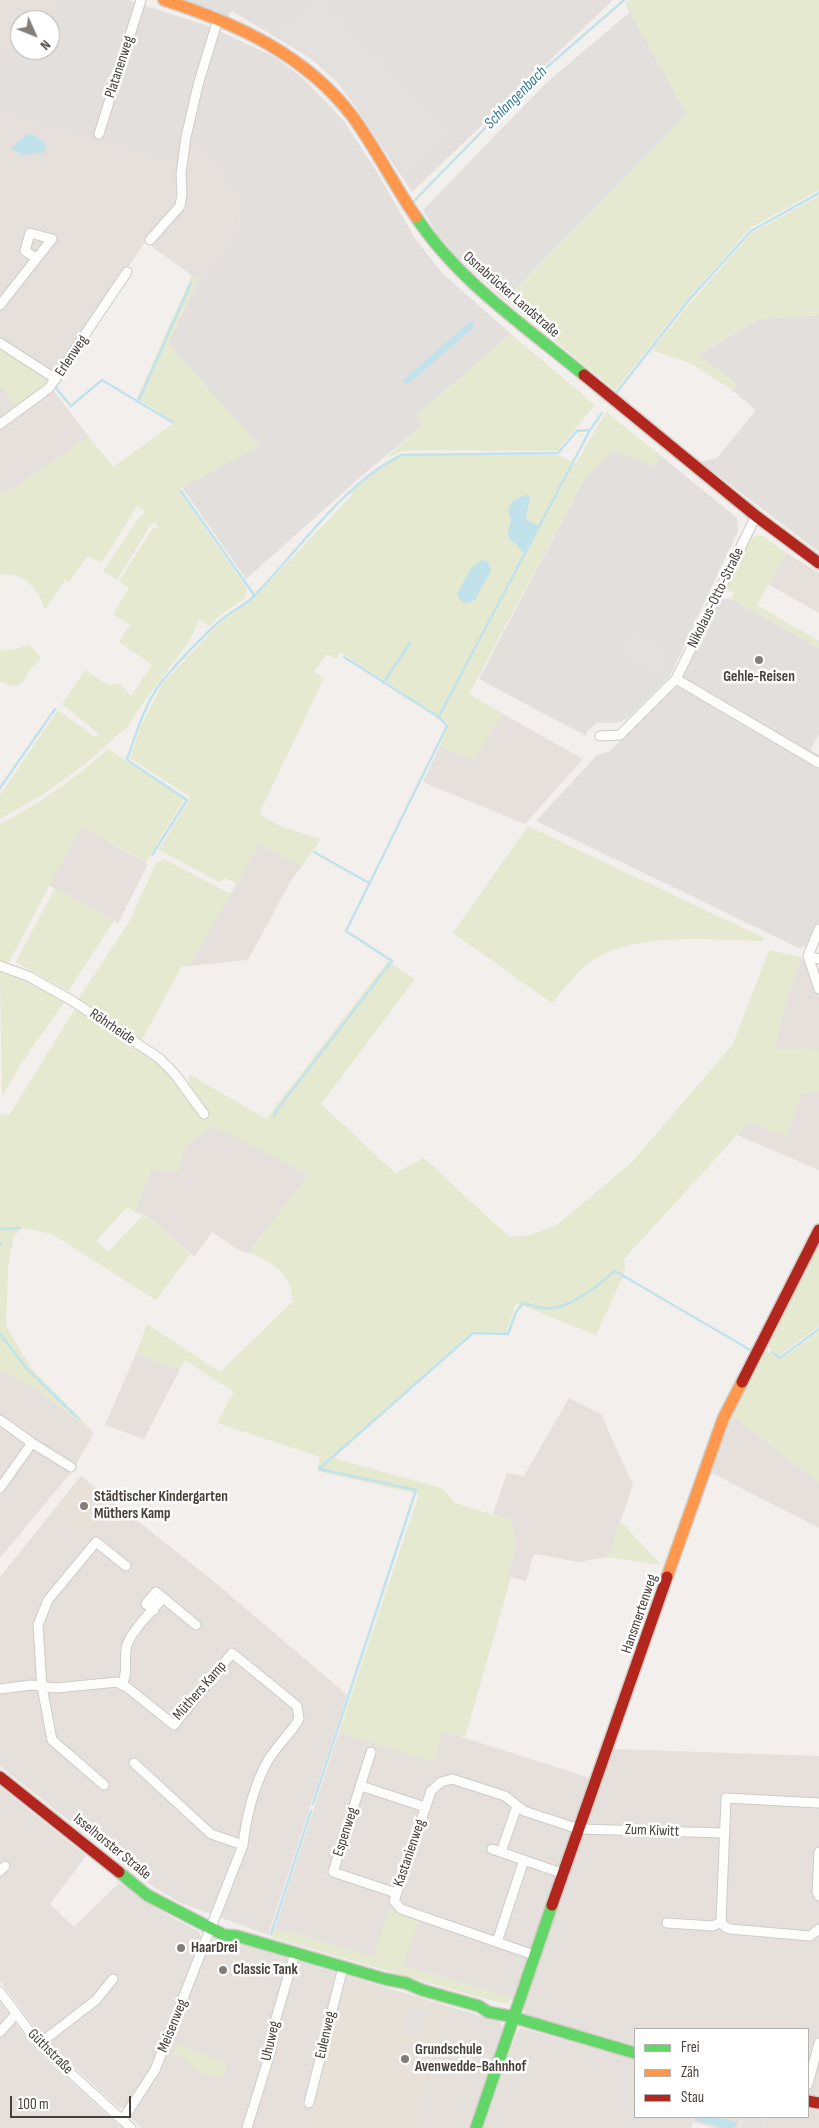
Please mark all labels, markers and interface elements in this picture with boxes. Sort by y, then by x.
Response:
north arrow [10,10,60,60]
street label: Platanenweg [101,34,139,100]
text: N [37,36,54,54]
water label: Schlangenbach [481,63,551,133]
street label: Osnabrücker Landstraße [459,248,563,342]
street label: Erlenweg [52,332,92,380]
street label: Nikolaus-Otto-Straße [684,545,748,651]
marker: Gehle-Reisen [753,654,765,666]
place label: Gehle-Reisen [723,668,795,686]
street label: Röhrheide [86,1005,138,1049]
place label: Städtischer Kindergarten Müthers Kamp [94,1488,228,1523]
marker: Städtischer Kindergarten Müthers Kamp [78,1500,90,1512]
street label: Hansmertenweg [618,1572,662,1656]
street label: Müthers Kamp [169,1658,231,1724]
street label: Espenweg [330,1805,362,1859]
street label: Isselhorster Straße [69,1810,155,1884]
street label: Kastanienweg [390,1817,430,1889]
street label: Zum Kiwitt [625,1821,679,1841]
place label: HaarDrei [191,1939,238,1957]
marker: HaarDrei [175,1942,187,1954]
place label: Classic Tank [233,1961,298,1979]
marker: Classic Tank [217,1964,229,1976]
street label: Meisenweg [154,1997,192,2055]
street label: Eulenweg [312,2010,340,2060]
street label: Uhuweg [258,2019,284,2063]
street label: Güthstraße [24,2026,76,2078]
legend [634,2028,809,2118]
text: Frei [681,2038,700,2057]
place label: Grundschule Avenwedde-Bahnhof [415,2041,526,2076]
marker: Grundschule Avenwedde-Bahnhof [399,2053,411,2065]
text: Zäh [681,2063,699,2082]
scale bar [12,2086,134,2118]
text: Stau [681,2088,704,2107]
text: 100 m [18,2095,49,2114]

